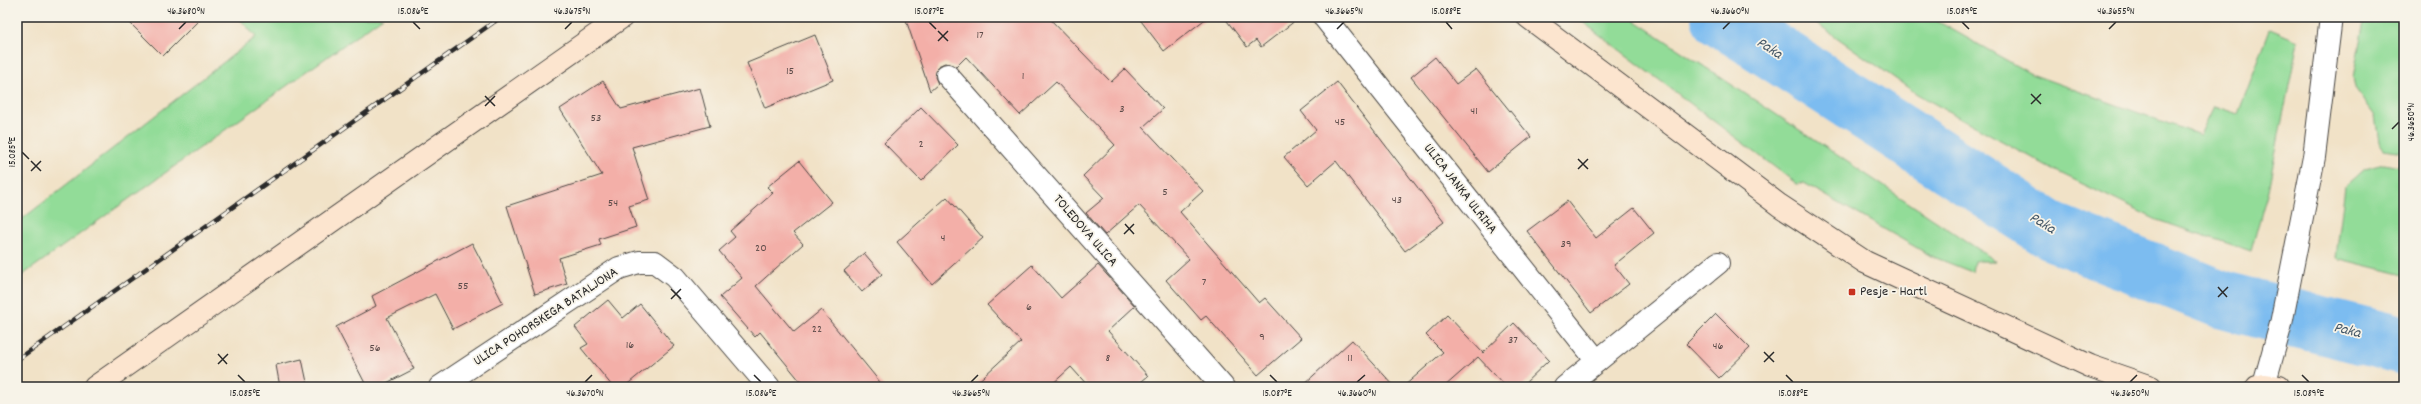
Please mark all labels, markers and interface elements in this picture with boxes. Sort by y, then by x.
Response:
text: 46.3680°N [167,5,205,19]
text: 15.086°E [398,5,429,19]
text: 46.3675°N [554,5,590,19]
text: 15.087°E [914,5,944,19]
text: 46.3665°N [1325,5,1363,19]
text: 15.088°E [1431,5,1461,19]
text: 46.3660°N [1711,5,1749,19]
text: 15.089°E [1947,5,1978,19]
text: 46.3655°N [2097,5,2135,19]
house number: 17 [976,27,984,44]
water label: Paka [1752,32,1787,66]
house number: 15 [786,63,794,80]
house number: 1 [1022,68,1024,85]
house number: 3 [1119,101,1125,118]
house number: 41 [1470,103,1478,120]
text: 46.3650°N [2405,103,2419,141]
house number: 53 [591,110,601,127]
house number: 45 [1335,114,1345,131]
text: 15.085°E [6,136,20,167]
house number: 2 [918,136,924,153]
street label: ULICA JANKA ULRIHA [1418,140,1502,239]
house number: 5 [1162,184,1168,201]
street label: TOLEDOVA ULICA [1048,191,1122,272]
house number: 43 [1392,192,1402,209]
house number: 54 [608,195,618,212]
water label: Paka [2025,208,2060,241]
house number: 4 [941,230,946,247]
house number: 39 [1561,236,1571,253]
house number: 20 [755,240,767,257]
street label: ULICA POHORSKEGA BATALJONA [470,262,623,371]
house number: 7 [1202,274,1207,291]
house number: 55 [457,278,469,295]
place label: Pesje - Hartl [1860,282,1928,302]
marker: Pesje - Hartl [1847,287,1857,297]
house number: 6 [1026,299,1032,316]
water label: Paka [2331,317,2364,345]
house number: 22 [812,321,822,338]
house number: 9 [1259,329,1265,346]
house number: 37 [1508,332,1518,349]
house number: 16 [626,337,634,354]
house number: 46 [1713,338,1724,355]
house number: 56 [369,340,381,357]
house number: 8 [1106,350,1111,367]
house number: 11 [1347,350,1353,367]
text: 15.085°E [230,387,261,401]
text: 46.3670°N [566,387,604,401]
text: 15.086°E [746,387,777,401]
text: 46.3665°N [952,387,990,401]
text: 15.087°E [1262,387,1292,401]
text: 46.3660°N [1338,387,1376,401]
text: 15.088°E [1778,387,1808,401]
text: 46.3650°N [2111,387,2149,401]
text: 15.089°E [2294,387,2325,401]

